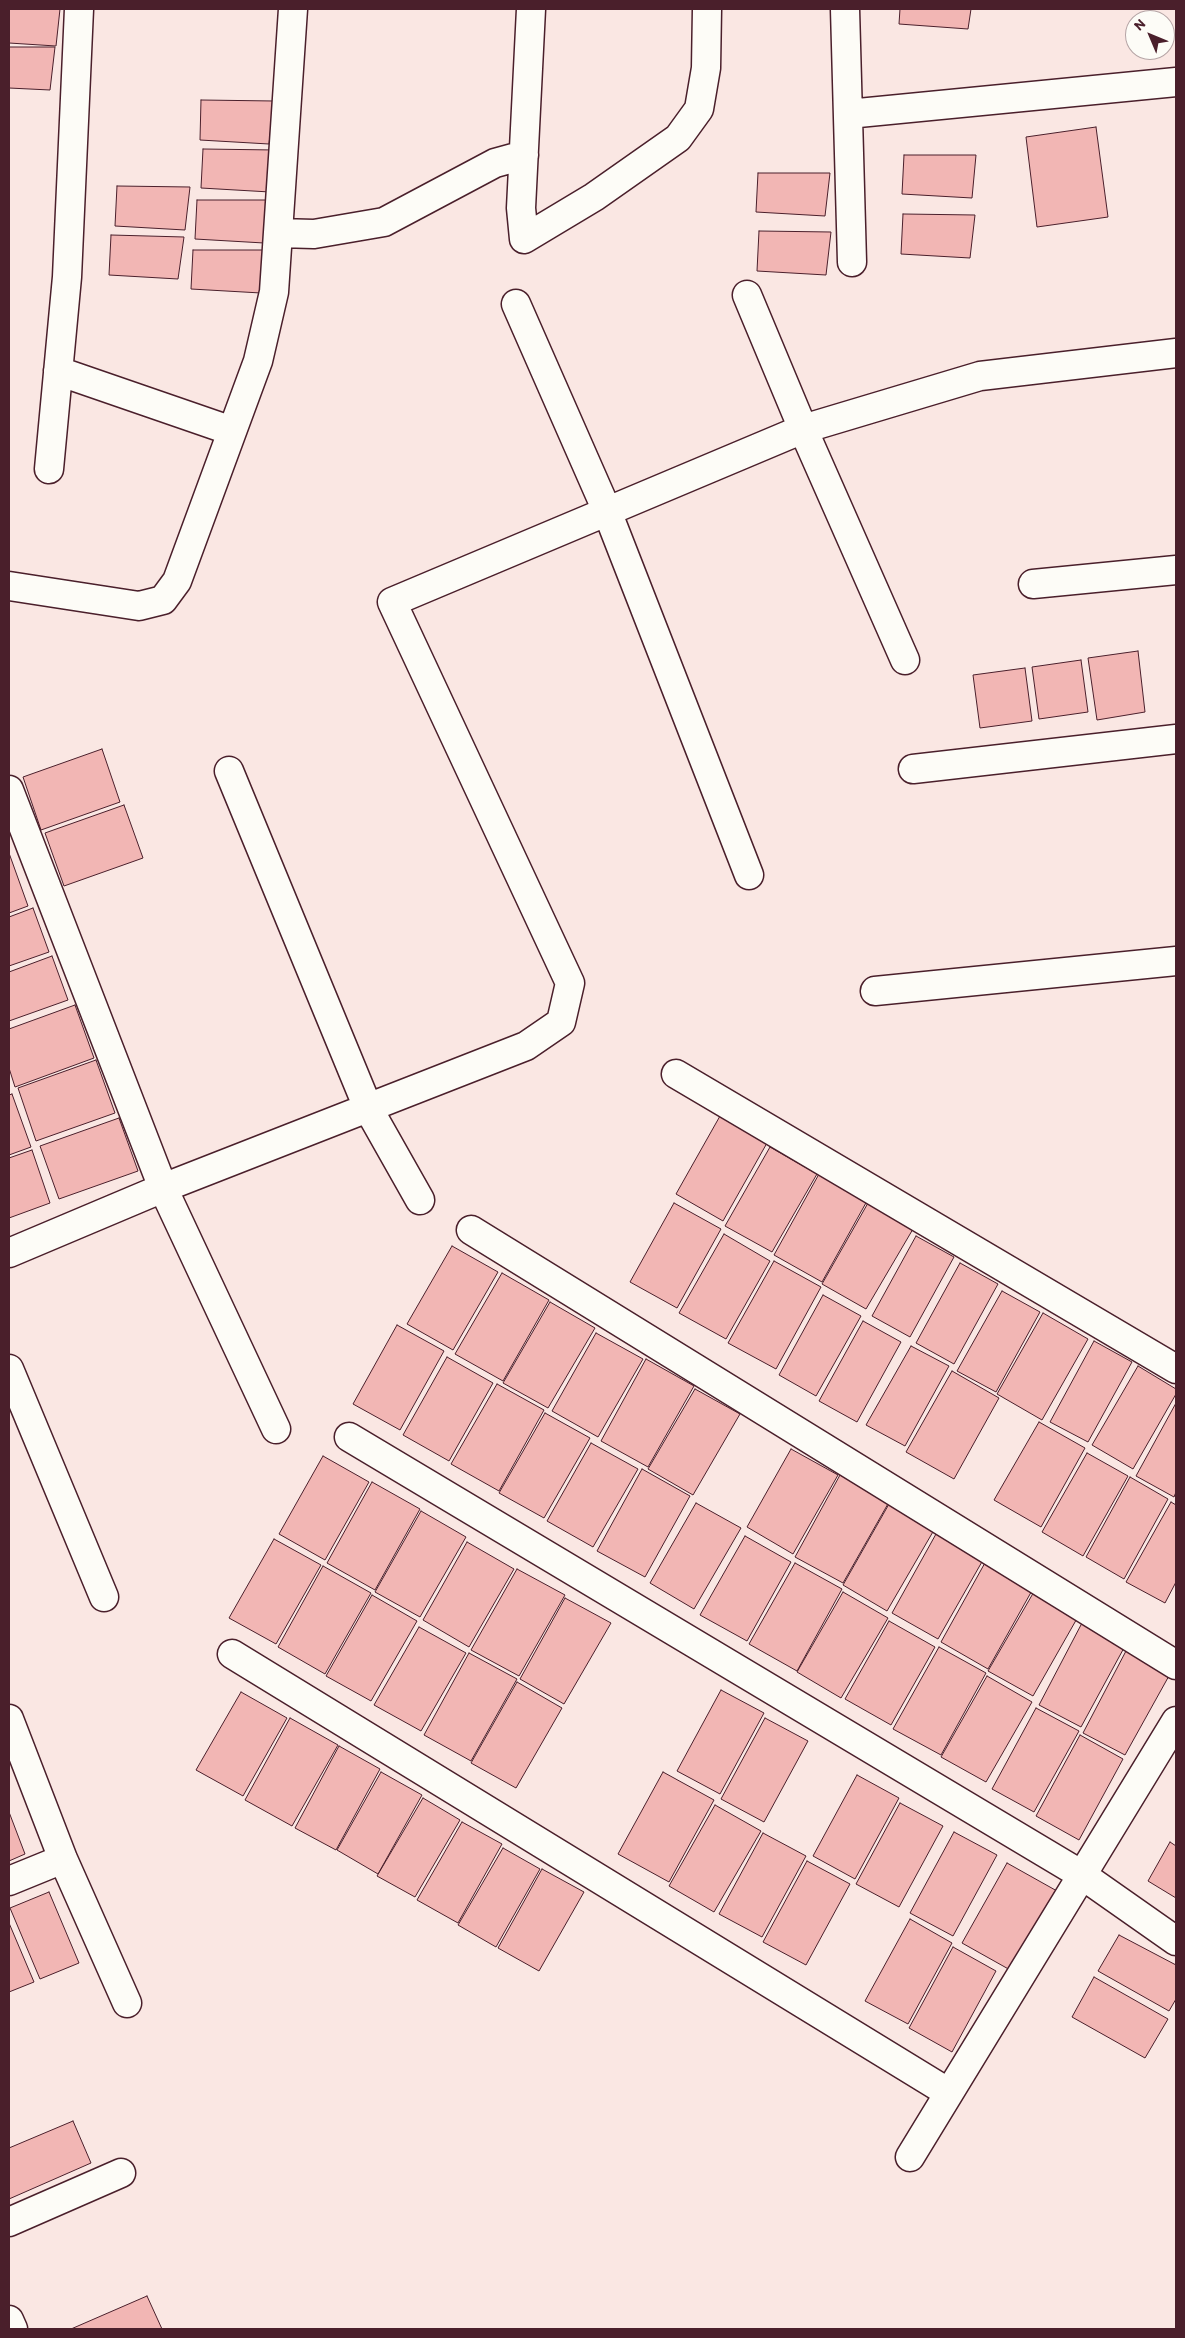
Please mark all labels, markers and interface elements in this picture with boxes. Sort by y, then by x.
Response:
north arrow [1125,10,1175,60]
text: N [1130,15,1149,34]

